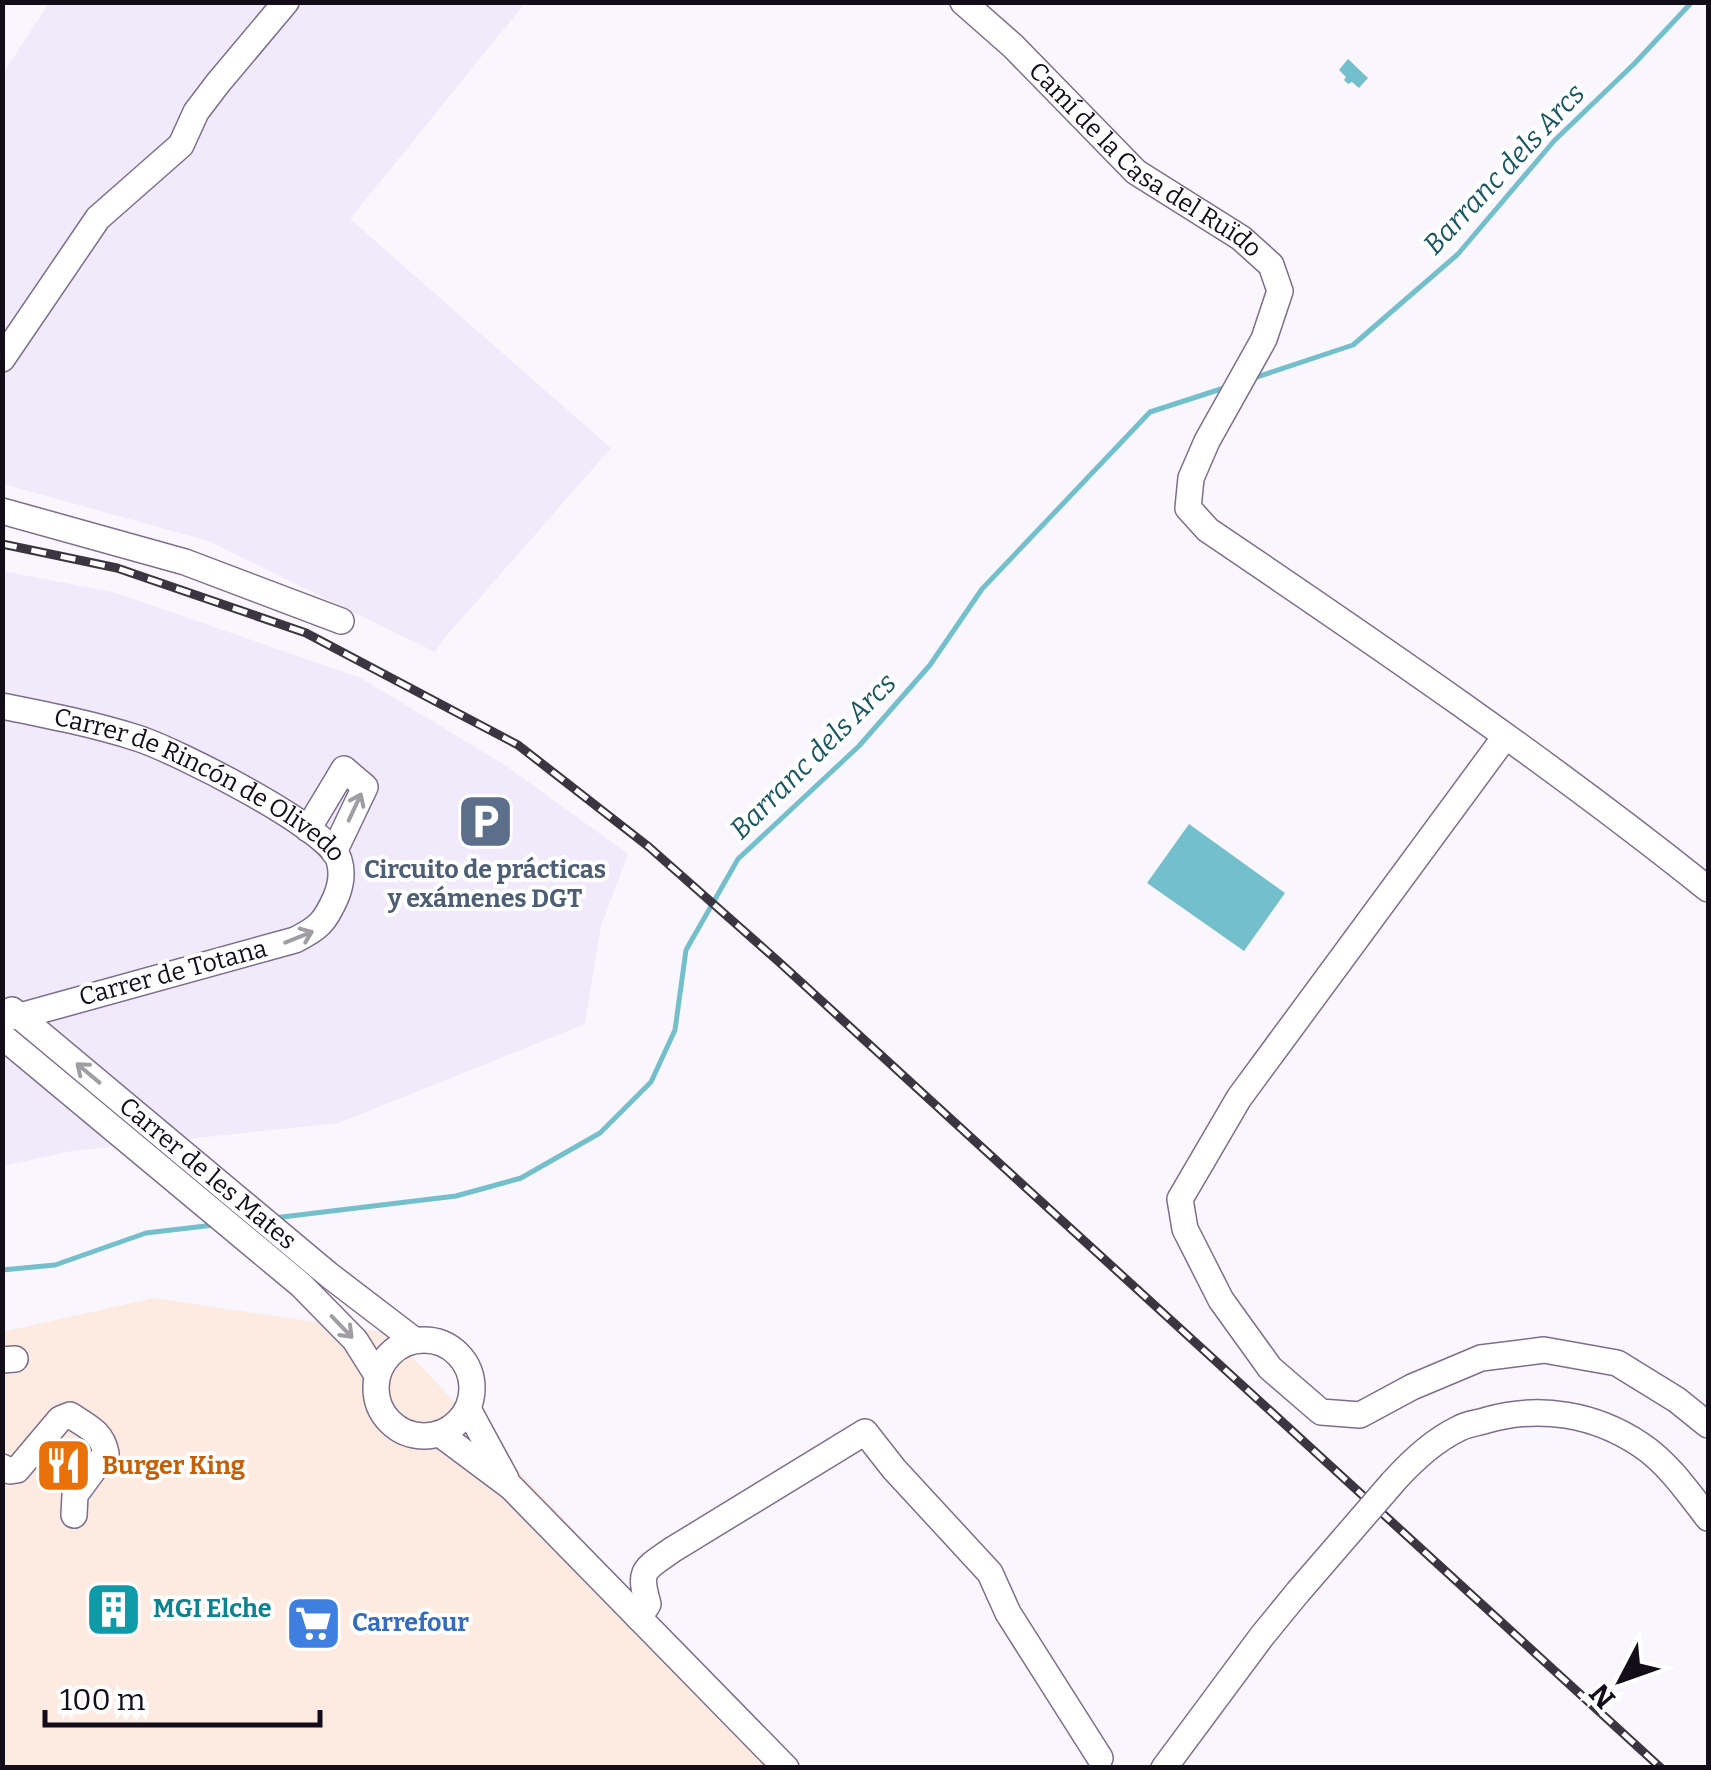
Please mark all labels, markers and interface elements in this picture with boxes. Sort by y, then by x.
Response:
street label: Camí de la Casa del Ruïdo [1022,56,1267,264]
water label: Barranc dels Arcs [1417,77,1591,261]
water label: Barranc dels Arcs [723,666,903,846]
street label: Carrer de Rincón de Olivedo [51,702,351,867]
parking icon: Circuito de prácticas y exámenes DGT [455,791,515,851]
one-way arrow [347,793,366,823]
place label: Circuito de prácticas y exámenes DGT [364,855,606,914]
one-way arrow [283,926,314,944]
street label: Carrer de Totana [76,933,271,1013]
one-way arrow [75,1063,101,1085]
street label: Carrer de les Mates [113,1091,302,1256]
one-way arrow [330,1314,354,1339]
restaurant icon: Burger King [33,1436,93,1496]
place label: Burger King [102,1451,245,1481]
building icon: MGI Elche [84,1579,144,1639]
supermarket icon: Carrefour [283,1593,343,1653]
place label: MGI Elche [153,1594,272,1624]
place label: Carrefour [352,1608,469,1638]
north arrow [1571,1630,1671,1730]
scale bar [45,1665,320,1727]
text: N [1583,1677,1622,1715]
text: 100 m [60,1682,146,1718]

